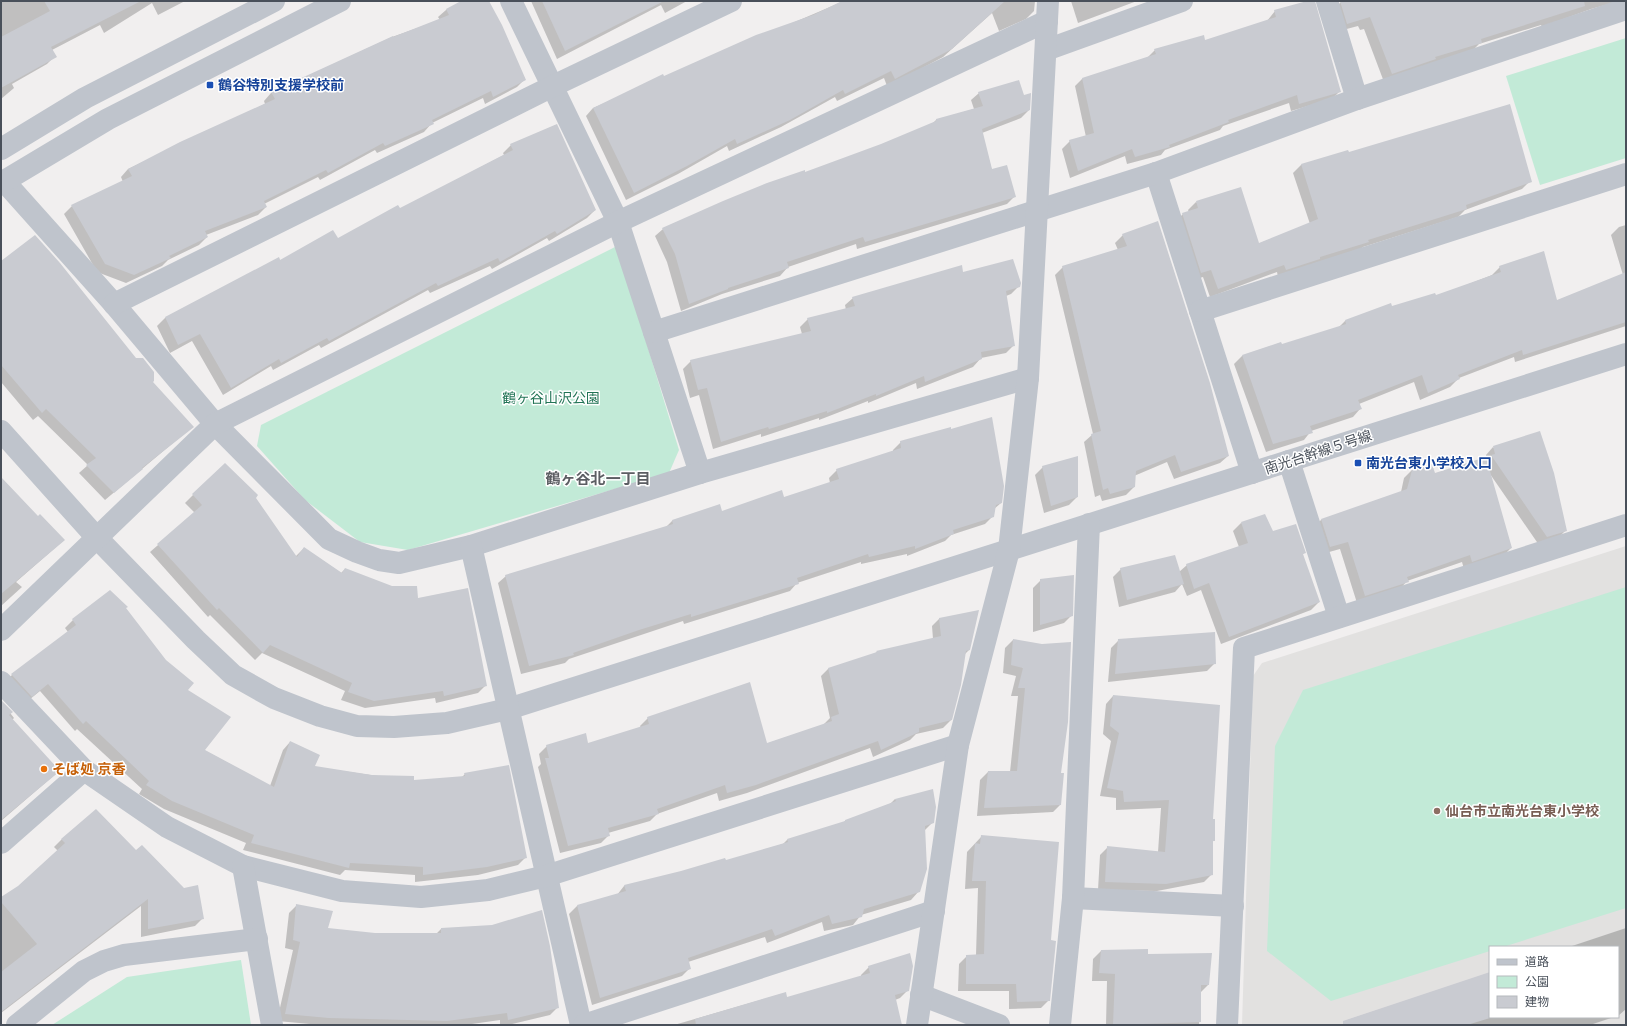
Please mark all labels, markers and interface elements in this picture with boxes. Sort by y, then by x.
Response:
place label: 鶴谷特別支援学校前 [218,77,344,93]
marker: 鶴谷特別支援学校前 [205,80,215,90]
park label: 鶴ヶ谷山沢公園 [502,390,600,406]
street label: 南光台幹線５号線 [1262,427,1374,477]
place label: 南光台東小学校入口 [1366,455,1492,471]
marker: 南光台東小学校入口 [1353,458,1363,468]
district label: 鶴ヶ谷北一丁目 [545,470,651,488]
place label: そば処 京香 [52,761,125,777]
marker: そば処 京香 [39,764,49,774]
place label: 仙台市立南光台東小学校 [1445,803,1599,819]
marker: 仙台市立南光台東小学校 [1432,806,1442,816]
legend [1489,946,1619,1018]
text: 道路 [1525,955,1549,969]
text: 公園 [1525,975,1549,989]
text: 建物 [1525,995,1549,1009]

